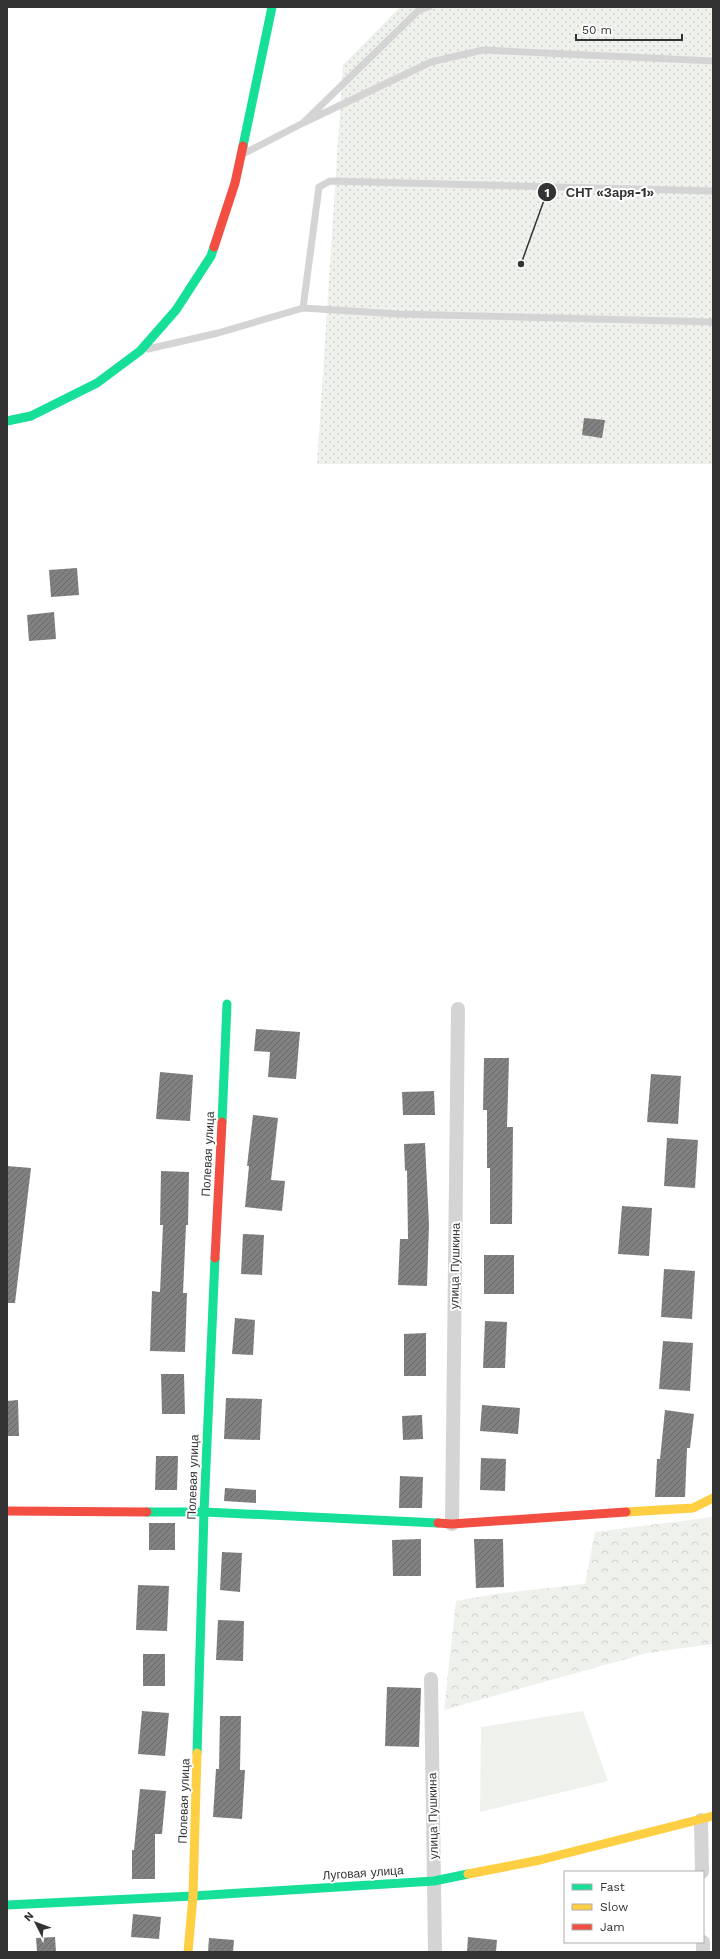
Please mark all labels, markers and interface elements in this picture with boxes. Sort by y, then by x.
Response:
scale bar [576,16,682,42]
text: 50 m [582,23,612,37]
callout: СНТ «Заря-1» [537,180,662,205]
text: СНТ «Заря-1» [566,185,655,200]
text: 1 [544,186,550,200]
street label: Полевая улица [199,1111,217,1197]
street label: улица Пушкина [447,1222,463,1309]
street label: Полевая улица [185,1434,201,1520]
street label: Полевая улица [176,1758,192,1844]
street label: улица Пушкина [425,1772,441,1859]
street label: Луговая улица [322,1863,404,1883]
legend [564,1871,704,1943]
text: Fast [600,1880,625,1894]
text: Slow [600,1900,628,1914]
north arrow [16,1903,56,1943]
text: N [21,1909,36,1924]
text: Jam [600,1920,625,1934]

